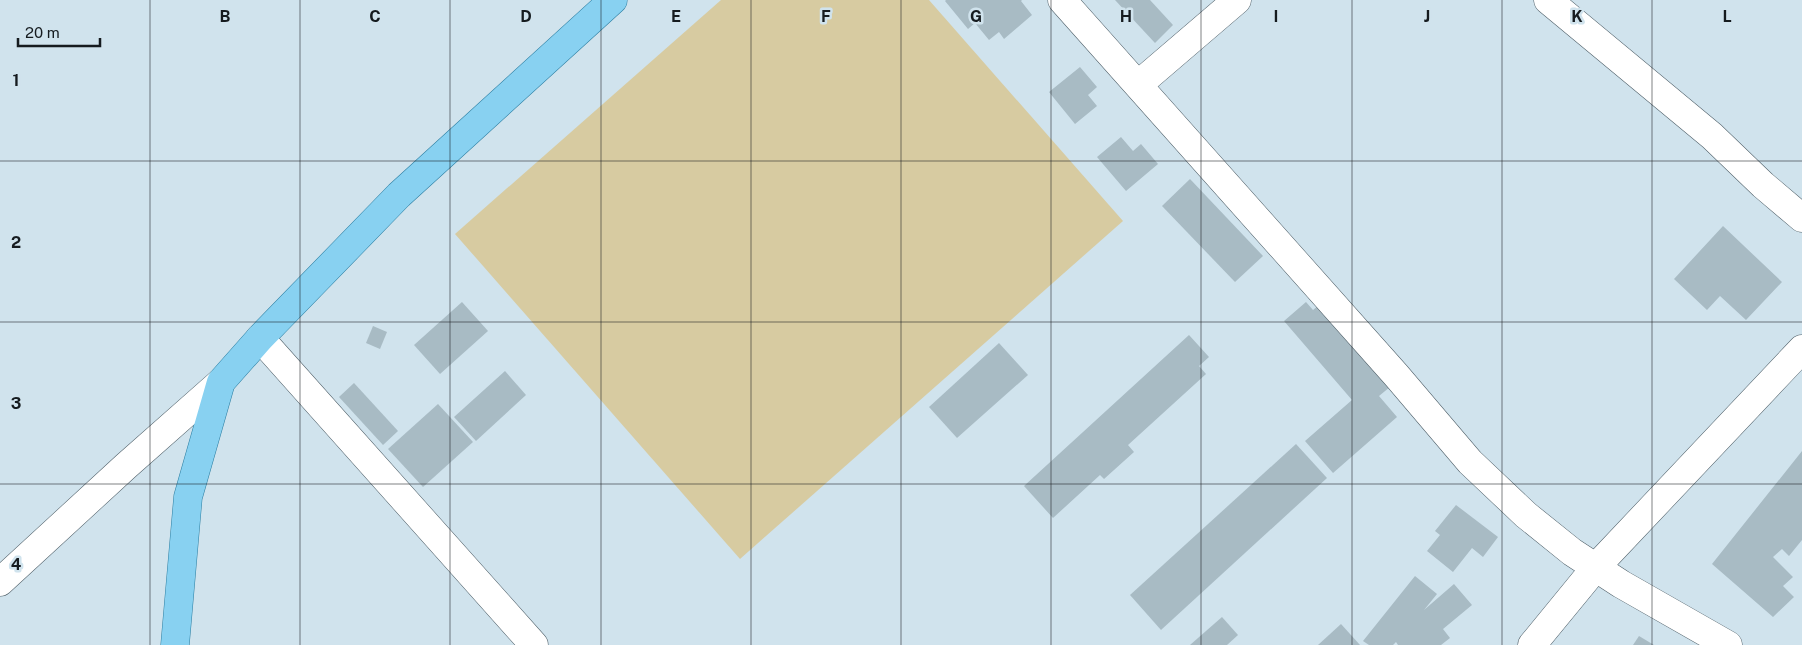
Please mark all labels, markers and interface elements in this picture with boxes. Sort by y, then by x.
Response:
text: B [220,7,231,26]
text: C [369,7,381,26]
text: D [520,7,532,26]
text: E [671,7,681,26]
text: F [821,7,831,26]
text: G [970,7,982,26]
text: H [1120,7,1132,26]
text: I [1274,7,1278,26]
text: J [1424,7,1430,26]
text: K [1571,7,1583,26]
text: L [1722,7,1732,26]
scale bar [18,15,100,47]
text: 20 m [25,24,60,41]
text: 1 [13,71,19,90]
text: 2 [11,233,21,252]
text: 3 [11,394,21,413]
text: 4 [11,555,22,574]

